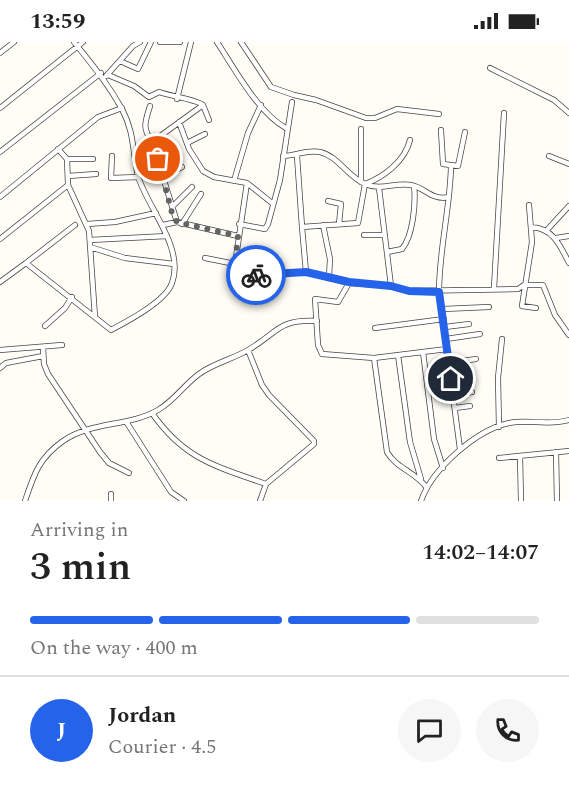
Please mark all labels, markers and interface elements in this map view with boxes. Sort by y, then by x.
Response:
text: 13:59 [30,5,85,38]
pin [132,133,183,184]
icon: bag [141,142,174,175]
courier [226,245,286,305]
icon: bike [240,259,273,292]
pin [425,353,476,404]
icon: home [434,362,467,395]
text: Arriving in [30,515,128,545]
text: 14:02–14:07 [422,536,539,569]
text: 3 min [30,538,131,597]
text: On the way · 400 m [30,633,198,663]
text: Jordan [108,699,176,732]
button: chat [398,699,461,762]
button: phone [476,699,539,762]
text: J [57,714,66,747]
text: Courier · 4.5 [108,732,216,762]

